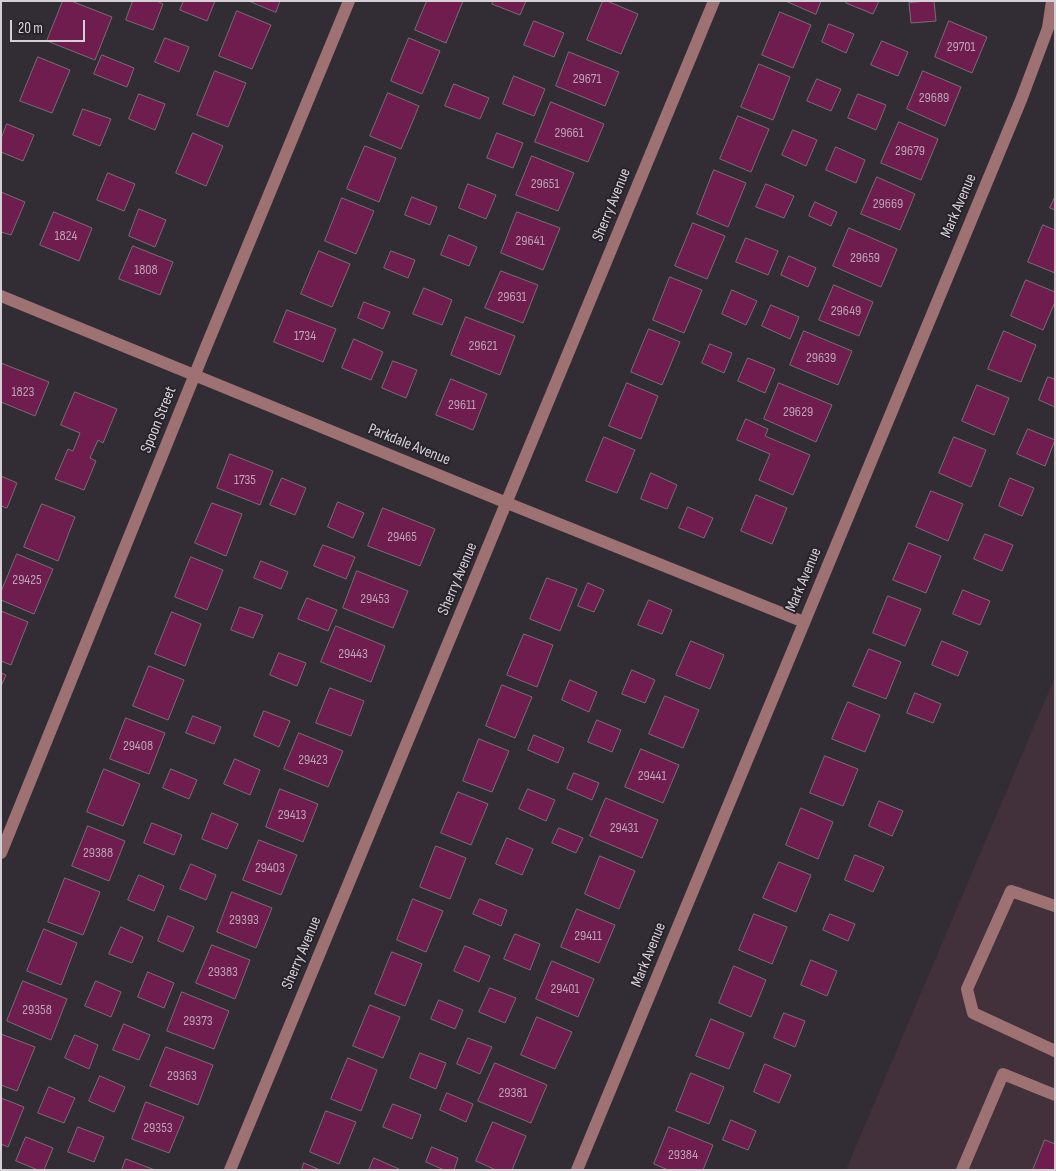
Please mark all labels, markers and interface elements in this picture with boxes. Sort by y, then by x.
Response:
scale bar [12,10,88,42]
text: 20 m [18,19,43,38]
house number: 29701 [947,39,975,55]
house number: 29671 [573,71,601,87]
house number: 29689 [919,90,949,106]
house number: 29661 [554,125,584,141]
house number: 29679 [895,143,925,159]
street label: Sherry Avenue [589,166,635,244]
street label: Mark Avenue [937,171,981,241]
house number: 29651 [531,176,559,192]
house number: 29669 [873,196,903,212]
house number: 1824 [55,228,77,244]
house number: 29641 [515,233,545,249]
house number: 29659 [850,250,880,266]
house number: 1808 [134,262,158,278]
house number: 29631 [498,289,526,305]
house number: 29649 [831,303,861,319]
house number: 1734 [294,328,316,344]
house number: 29621 [469,338,497,354]
house number: 29639 [806,350,836,366]
house number: 1823 [12,384,34,400]
street label: Spoon Street [137,384,181,456]
house number: 29611 [448,397,476,413]
house number: 29629 [783,404,813,420]
street label: Parkdale Avenue [365,420,453,470]
house number: 1735 [234,472,256,488]
house number: 29465 [387,529,417,545]
street label: Sherry Avenue [434,540,482,618]
street label: Mark Avenue [782,545,826,615]
house number: 29425 [12,572,42,588]
house number: 29453 [360,591,390,607]
house number: 29443 [338,646,368,662]
house number: 29408 [123,738,153,754]
house number: 29423 [298,752,328,768]
house number: 29441 [638,768,666,784]
house number: 29413 [278,807,306,823]
house number: 29431 [610,820,638,836]
house number: 29388 [83,845,113,861]
house number: 29403 [255,860,285,876]
house number: 29393 [229,912,259,928]
street label: Sherry Avenue [278,914,326,992]
street label: Mark Avenue [627,920,671,990]
house number: 29411 [574,928,602,944]
house number: 29383 [208,964,238,980]
house number: 29401 [551,981,579,997]
house number: 29358 [22,1002,52,1018]
house number: 29373 [183,1013,213,1029]
house number: 29363 [167,1068,197,1084]
house number: 29381 [499,1085,527,1101]
house number: 29353 [143,1120,173,1136]
house number: 29384 [668,1147,698,1163]

